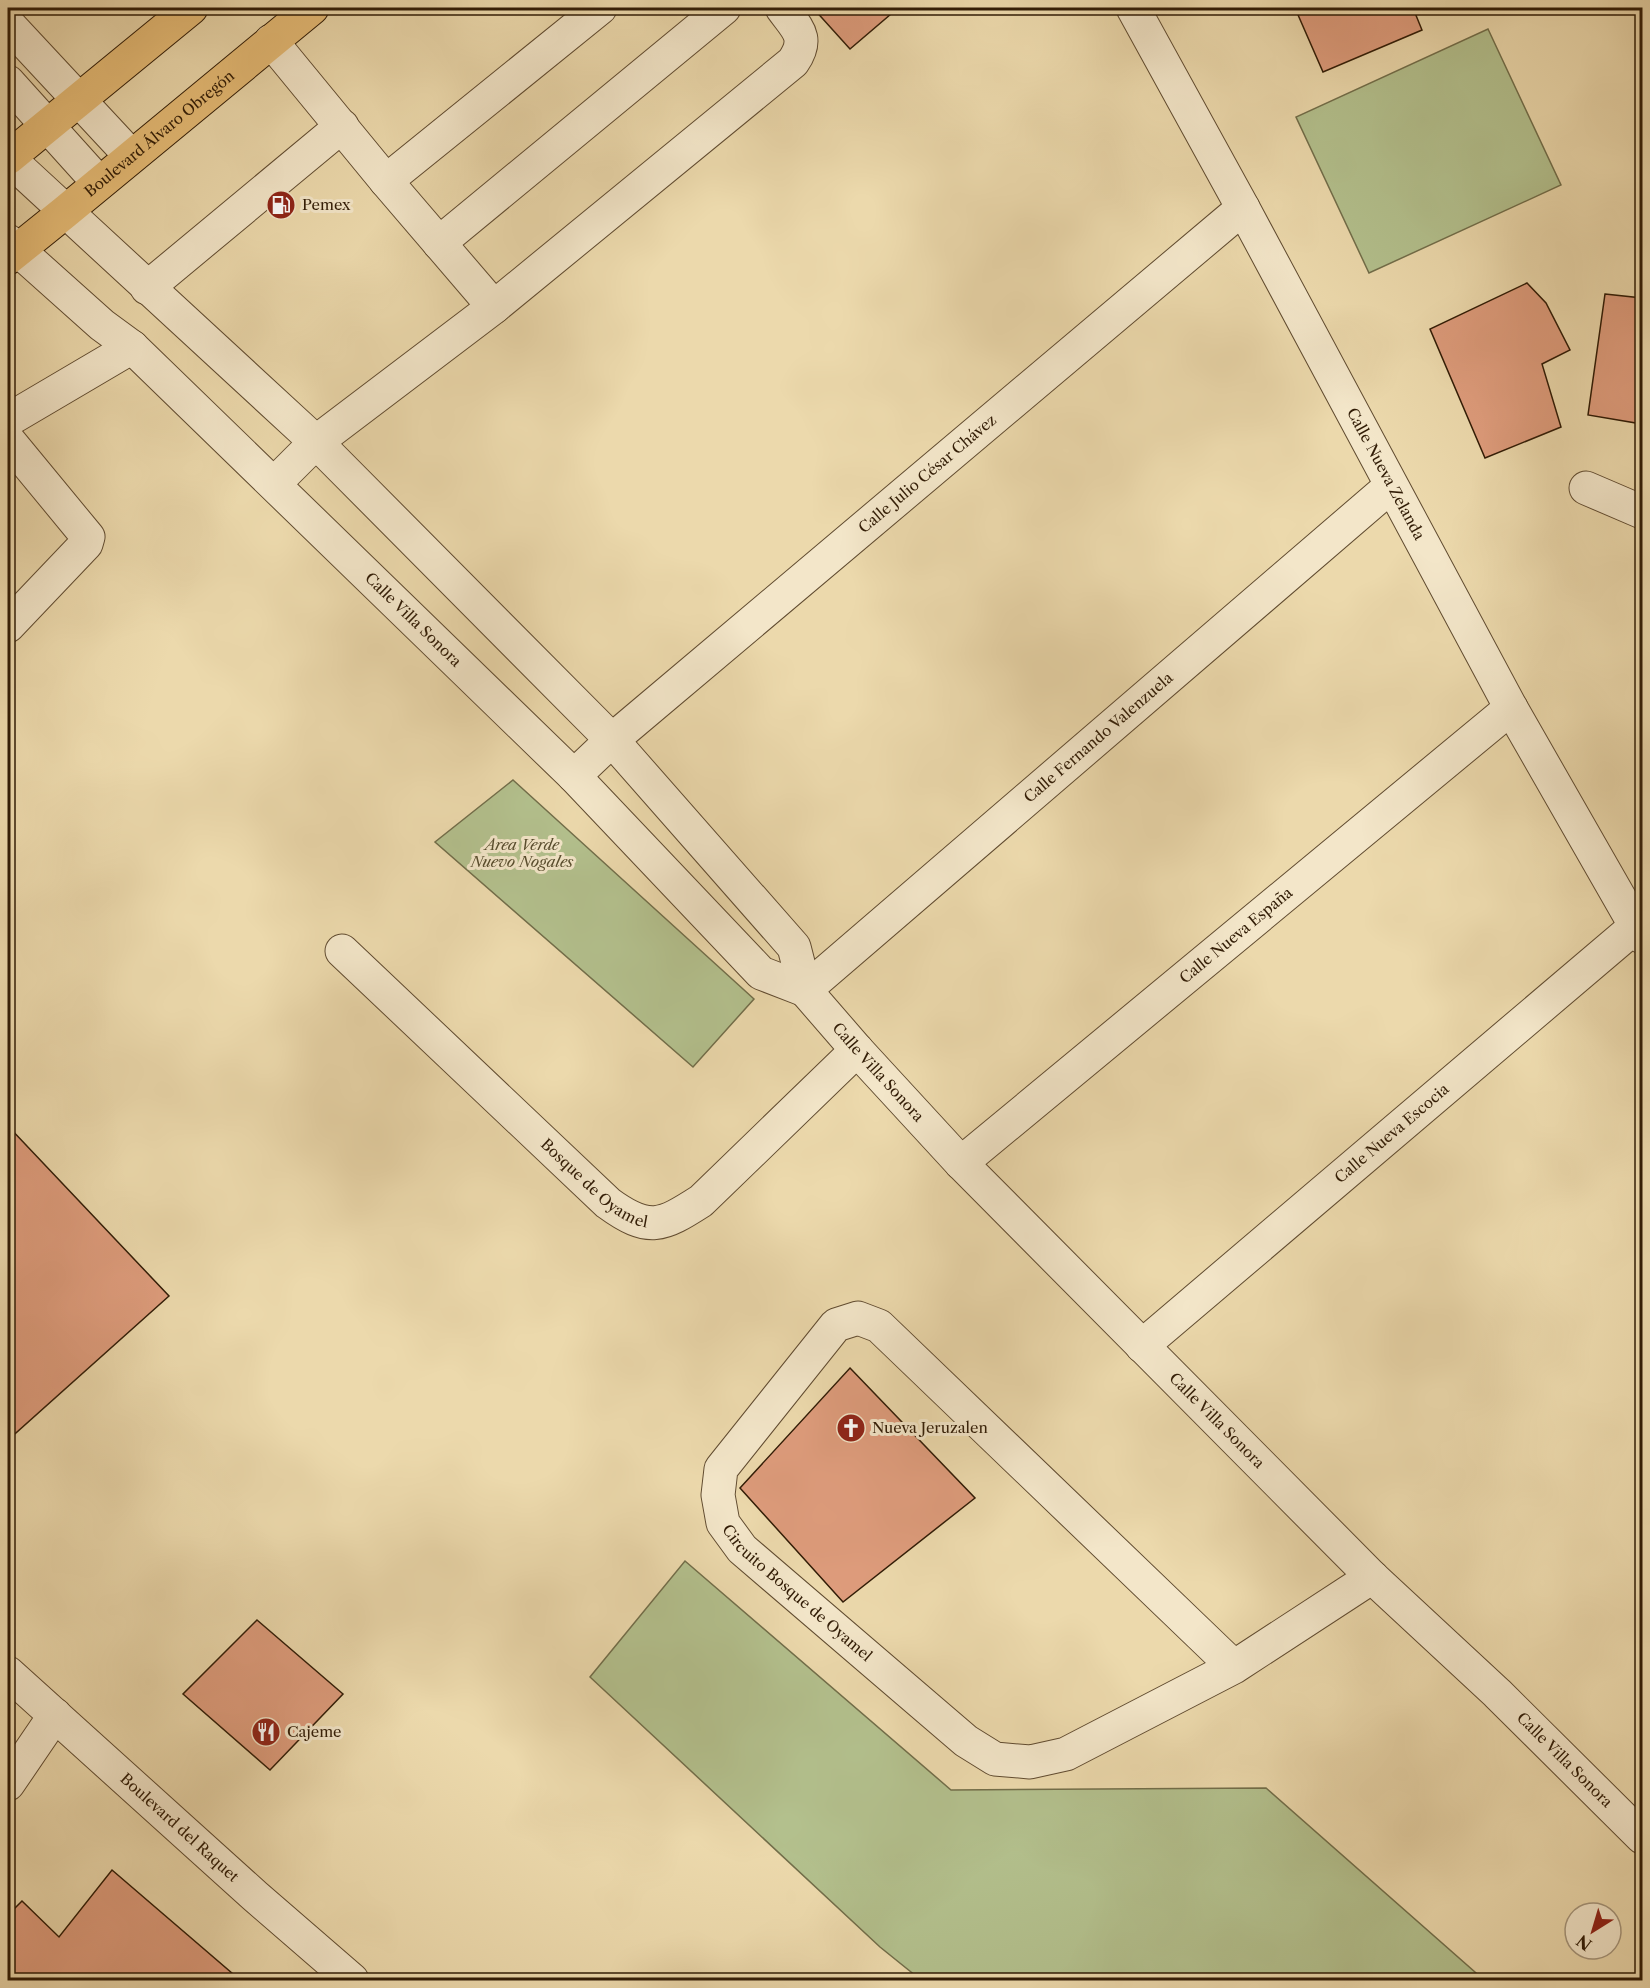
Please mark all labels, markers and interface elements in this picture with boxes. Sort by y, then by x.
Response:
street label: Boulevard Álvaro Obregón [81,66,239,201]
fuel station icon: Pemex [265,189,297,221]
place label: Pemex [302,195,351,214]
street label: Calle Nueva Zelanda [1343,404,1429,543]
street label: Calle Julio César Chávez [854,410,1000,537]
street label: Calle Villa Sonora [361,568,466,671]
street label: Calle Fernando Valenzuela [1020,668,1177,807]
park label: Area Verde Nuevo Nogales [470,835,574,871]
street label: Calle Nueva España [1175,883,1296,987]
street label: Calle Villa Sonora [829,1018,928,1126]
street label: Calle Nueva Escocia [1331,1079,1453,1187]
street label: Bosque de Oyamel [537,1134,650,1232]
street label: Calle Villa Sonora [1166,1368,1269,1472]
church icon: Nueva Jeruzalen [835,1412,867,1444]
place label: Nueva Jeruzalen [872,1418,988,1437]
street label: Circuito Bosque de Oyamel [718,1520,877,1666]
street label: Calle Villa Sonora [1513,1708,1617,1811]
restaurant icon: Cajeme [250,1716,282,1748]
place label: Cajeme [287,1722,342,1741]
street label: Boulevard del Raquet [117,1769,244,1886]
north arrow [1563,1901,1623,1961]
text: N [1572,1931,1596,1955]

